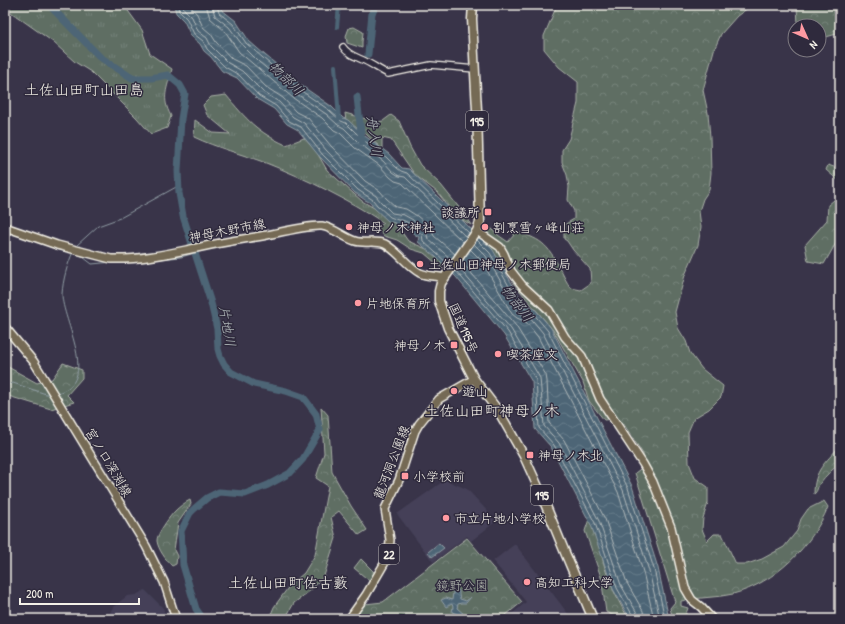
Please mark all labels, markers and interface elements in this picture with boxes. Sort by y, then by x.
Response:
north arrow [787,18,827,58]
text: N [807,38,821,52]
water label: 物部川 [265,56,309,100]
district label: 土佐山田町山田島 [24,79,144,100]
road number: 195 [466,111,488,131]
water label: 舟入川 [363,114,387,158]
place label: 談議所 [441,203,480,221]
marker: 談議所 [483,207,493,217]
street label: 神母木野市線 [187,214,268,246]
place label: 神母ノ木神社 [357,218,435,236]
place label: 割烹雪ヶ峰山荘 [493,218,584,236]
marker: 神母ノ木神社 [344,222,354,232]
marker: 割烹雪ヶ峰山荘 [480,222,490,232]
place label: 土佐山田神母ノ木郵便局 [428,255,571,273]
marker: 土佐山田神母ノ木郵便局 [415,259,425,269]
water label: 物部川 [498,281,538,325]
place label: 片地保育所 [366,294,431,312]
marker: 片地保育所 [353,298,363,308]
street label: 国道195号 [445,300,483,356]
water label: 片地川 [215,304,241,348]
place label: 神母ノ木 [394,336,446,354]
marker: 神母ノ木 [449,340,459,350]
place label: 喫茶座文 [506,345,558,363]
marker: 喫茶座文 [493,349,503,359]
place label: 遊山 [462,382,488,400]
marker: 遊山 [449,386,459,396]
district label: 土佐山田町神母ノ木 [424,400,560,421]
street label: 龍河洞公園線 [369,421,414,502]
street label: 宮ノ口深渕線 [81,424,137,501]
place label: 神母ノ木北 [538,446,603,464]
marker: 神母ノ木北 [525,450,535,460]
place label: 小学校前 [413,467,465,485]
marker: 小学校前 [400,471,410,481]
road number: 195 [531,485,553,505]
place label: 市立片地小学校 [454,509,545,527]
marker: 市立片地小学校 [441,513,451,523]
road number: 22 [379,544,399,564]
district label: 土佐山田町佐古藪 [228,572,348,593]
place label: 高知工科大学 [535,573,613,591]
park label: 鏡野公園 [436,576,488,594]
marker: 高知工科大学 [522,577,532,587]
scale bar [20,580,139,606]
text: 200 m [26,585,53,602]

